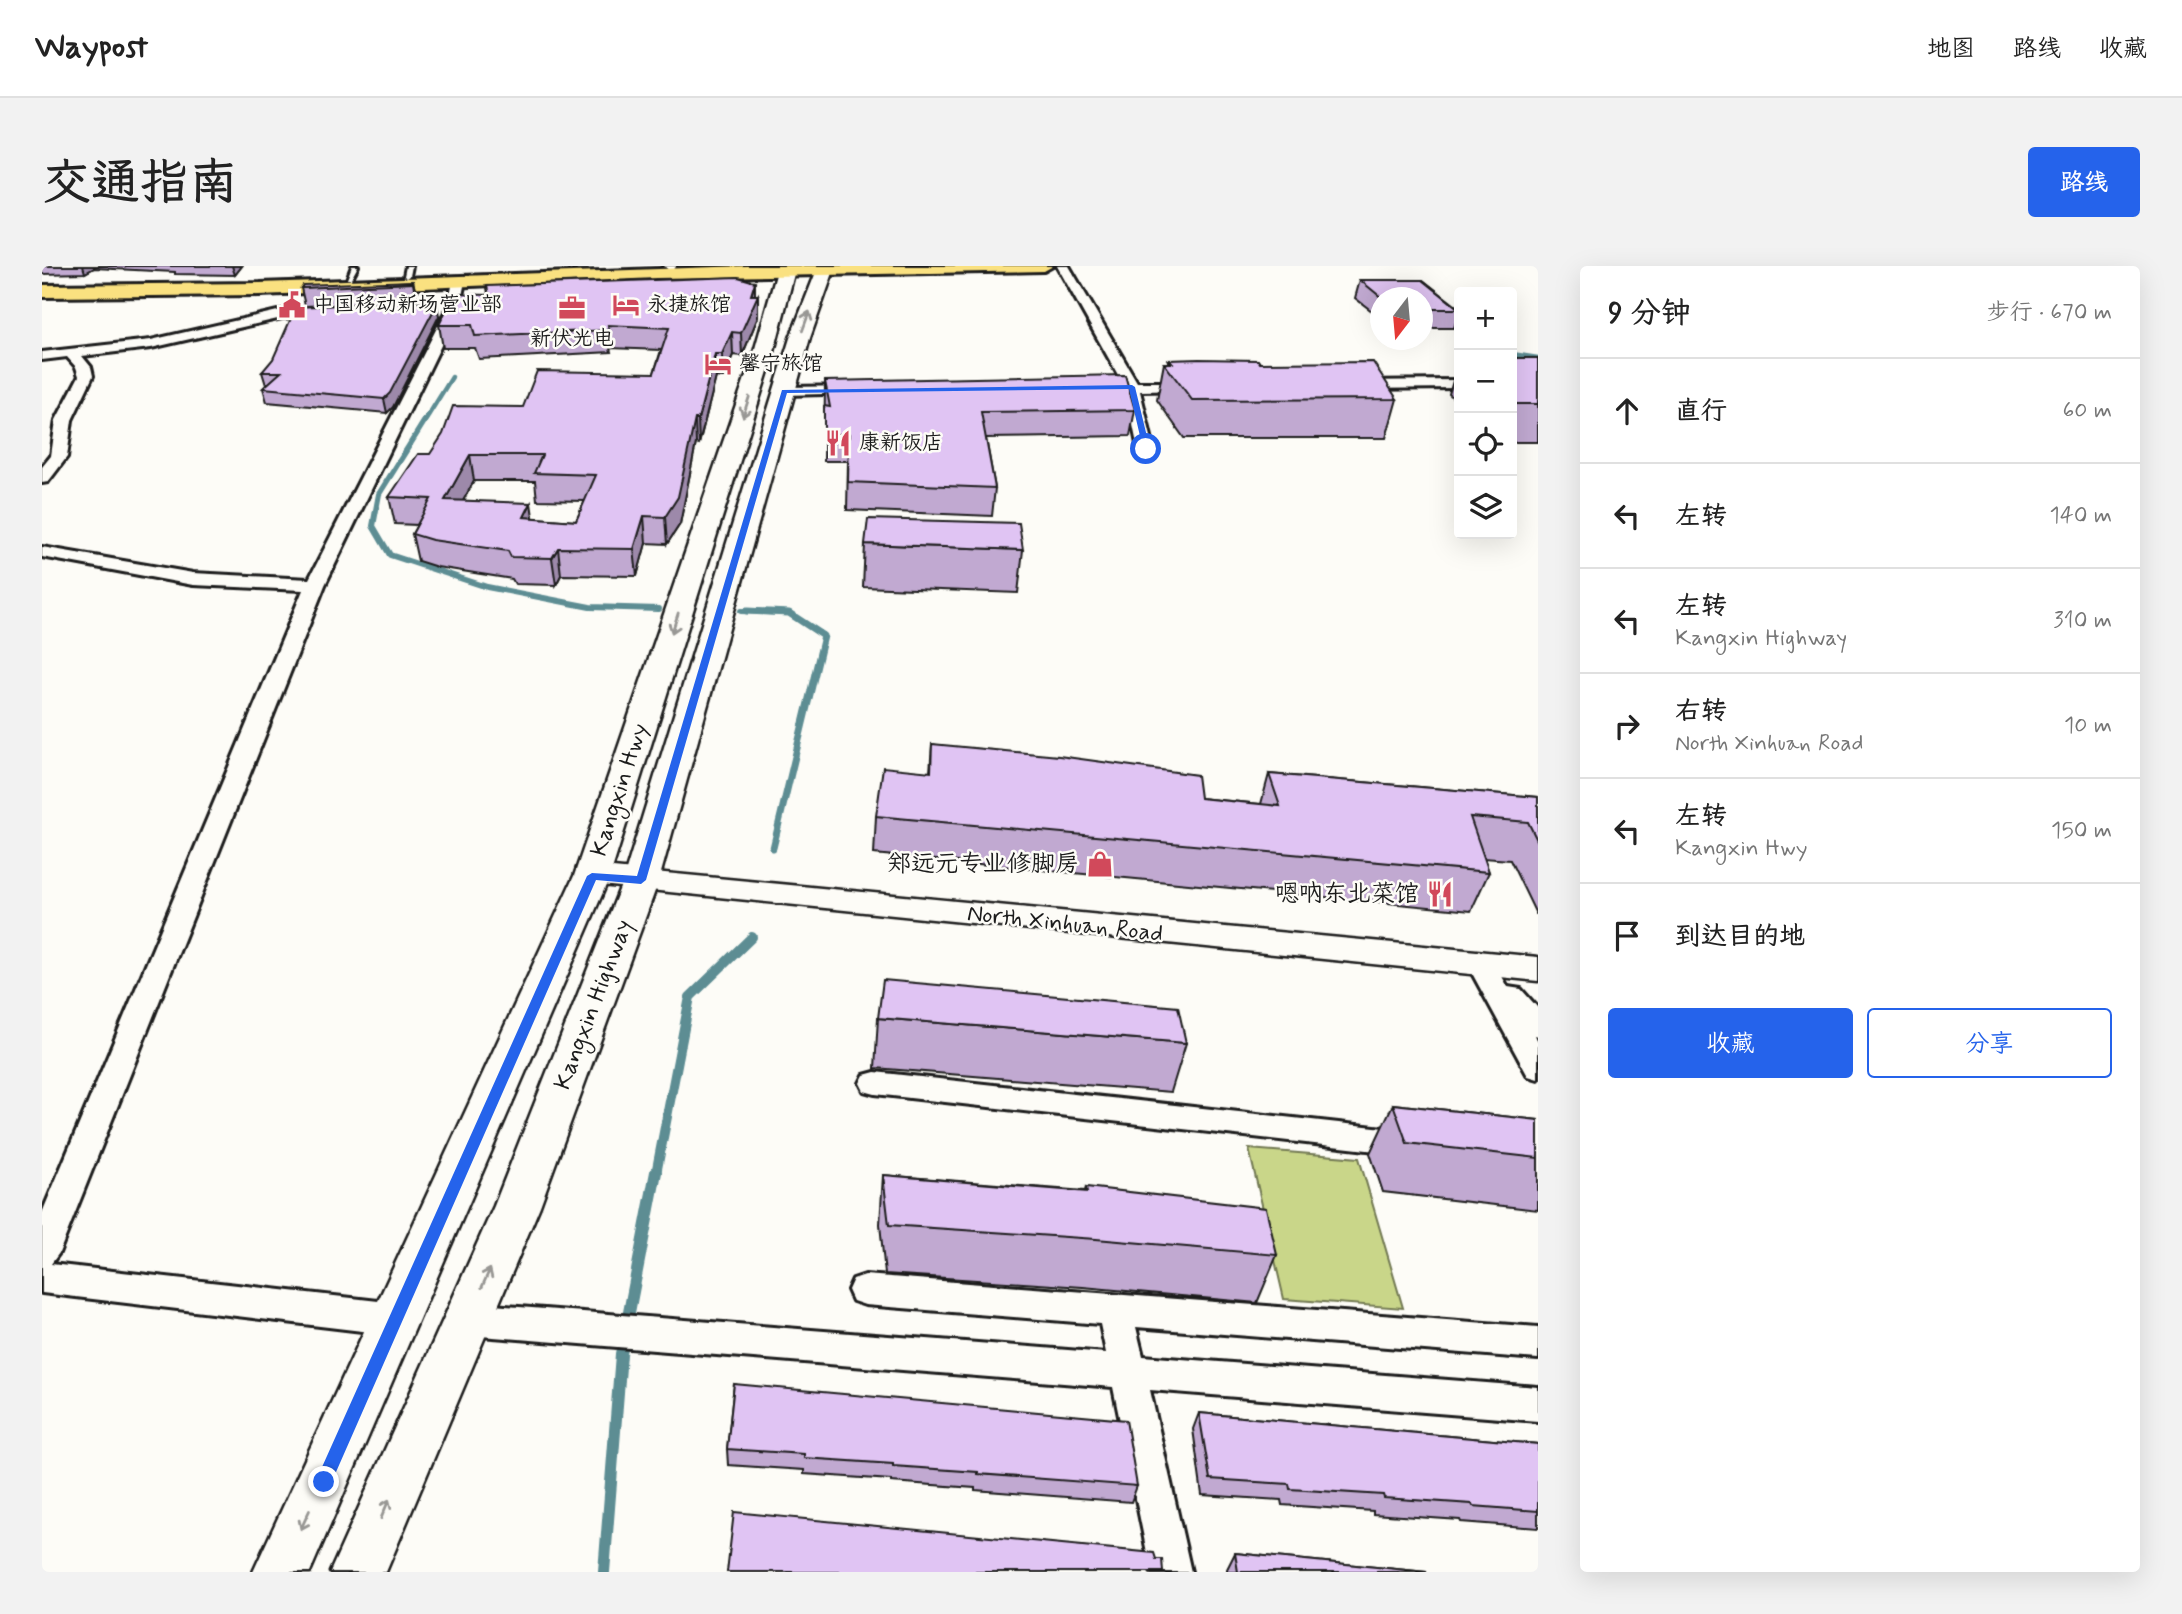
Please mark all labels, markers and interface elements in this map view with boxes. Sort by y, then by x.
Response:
text: Waypost [35,26,148,70]
text: 地图 [1927,34,1975,65]
text: 路线 [2013,34,2061,65]
text: 收藏 [2099,34,2147,65]
button: 路线 [2028,147,2140,217]
text: 交通指南 [42,152,238,217]
north arrow [1370,287,1433,350]
map controls [1454,287,1517,539]
button: + [1454,287,1517,350]
public building icon: 中国移动新场营业部 [277,290,307,320]
hotel icon: 永捷旅馆 [611,290,641,320]
place label: 中国移动新场营业部 [313,291,502,319]
place label: 永捷旅馆 [647,291,731,319]
office icon: 新伏光电 [557,293,587,323]
text: 9 分钟 [1608,294,1691,333]
text: 步行 · 670 m [1987,298,2112,328]
one-way arrow [801,311,814,333]
place label: 新伏光电 [530,325,614,353]
hotel icon: 馨宁旅馆 [703,349,733,379]
place label: 馨宁旅馆 [739,350,823,378]
button: − [1454,350,1517,413]
icon: ahead [1608,392,1646,430]
one-way arrow [739,395,751,417]
text: 直行 [1675,395,1727,429]
text: 60 m [2063,396,2112,426]
button: locate [1454,413,1517,476]
restaurant icon: 康新饭店 [823,428,853,458]
place label: 康新饭店 [859,429,943,457]
route start [1130,433,1161,464]
button: layers [1454,476,1517,539]
icon: left [1608,497,1646,535]
text: 左转 [1675,500,1727,534]
text: 140 m [2049,501,2112,531]
text: 左转 [1675,590,1727,624]
icon: left [1608,602,1646,640]
text: 310 m [2053,606,2112,636]
one-way arrow [668,611,680,633]
text: Kangxin Highway [1675,624,1847,654]
text: 右转 [1675,695,1727,729]
icon: right [1608,707,1646,745]
text: 10 m [2064,711,2112,741]
street label: Kangxin Hwy [584,719,658,861]
text: North Xinhuan Road [1675,729,1864,759]
text: 左转 [1675,800,1727,834]
icon: left [1608,812,1646,850]
text: 150 m [2051,816,2112,846]
text: Kangxin Hwy [1675,834,1808,864]
place label: 郑远元专业修脚房 [887,849,1079,880]
shop icon: 郑远元专业修脚房 [1085,849,1115,879]
place label: 嗯呐东北菜馆 [1275,879,1419,910]
restaurant icon: 嗯呐东北菜馆 [1425,879,1455,909]
street label: North Xinhuan Road [966,898,1164,950]
street label: Kangxin Highway [547,916,643,1095]
icon: arrive [1608,917,1646,955]
text: 到达目的地 [1675,920,1805,954]
button: 收藏 [1608,1008,1853,1078]
button: 分享 [1867,1008,2112,1078]
one-way arrow [480,1268,493,1290]
route end [308,1466,339,1497]
one-way arrow [380,1499,393,1521]
one-way arrow [298,1509,312,1530]

